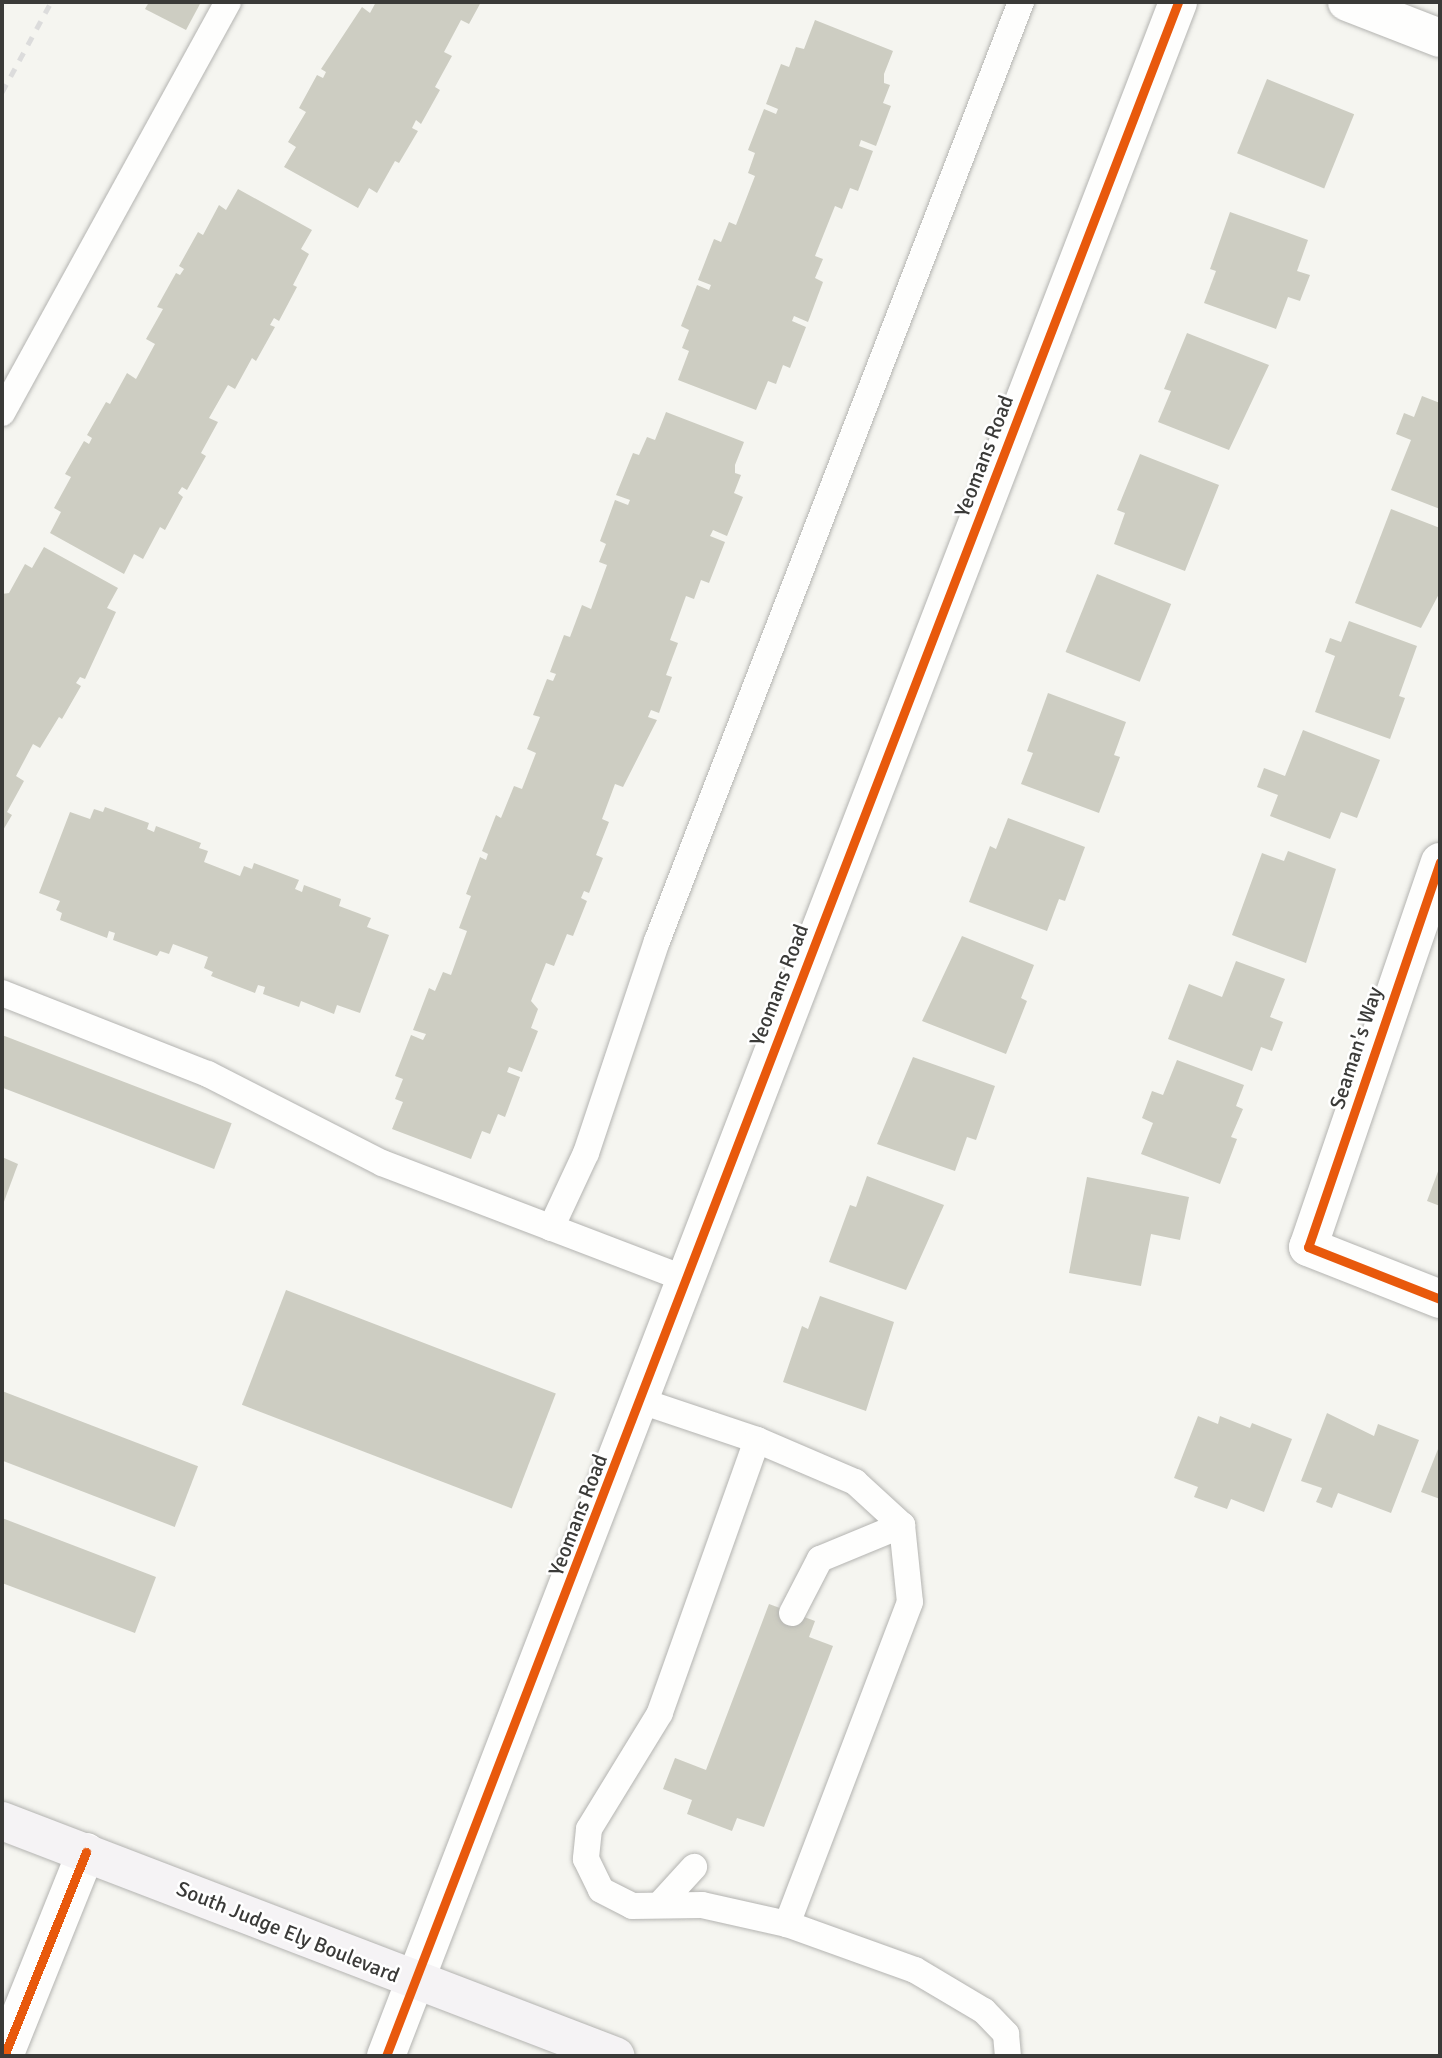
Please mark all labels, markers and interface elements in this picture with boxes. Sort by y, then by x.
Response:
street label: Yeomans Road [949,392,1019,520]
street label: Yeomans Road [744,921,814,1049]
street label: Seaman's Way [1324,984,1388,1112]
street label: Yeomans Road [543,1451,613,1579]
street label: South Judge Ely Boulevard [173,1876,403,1988]

